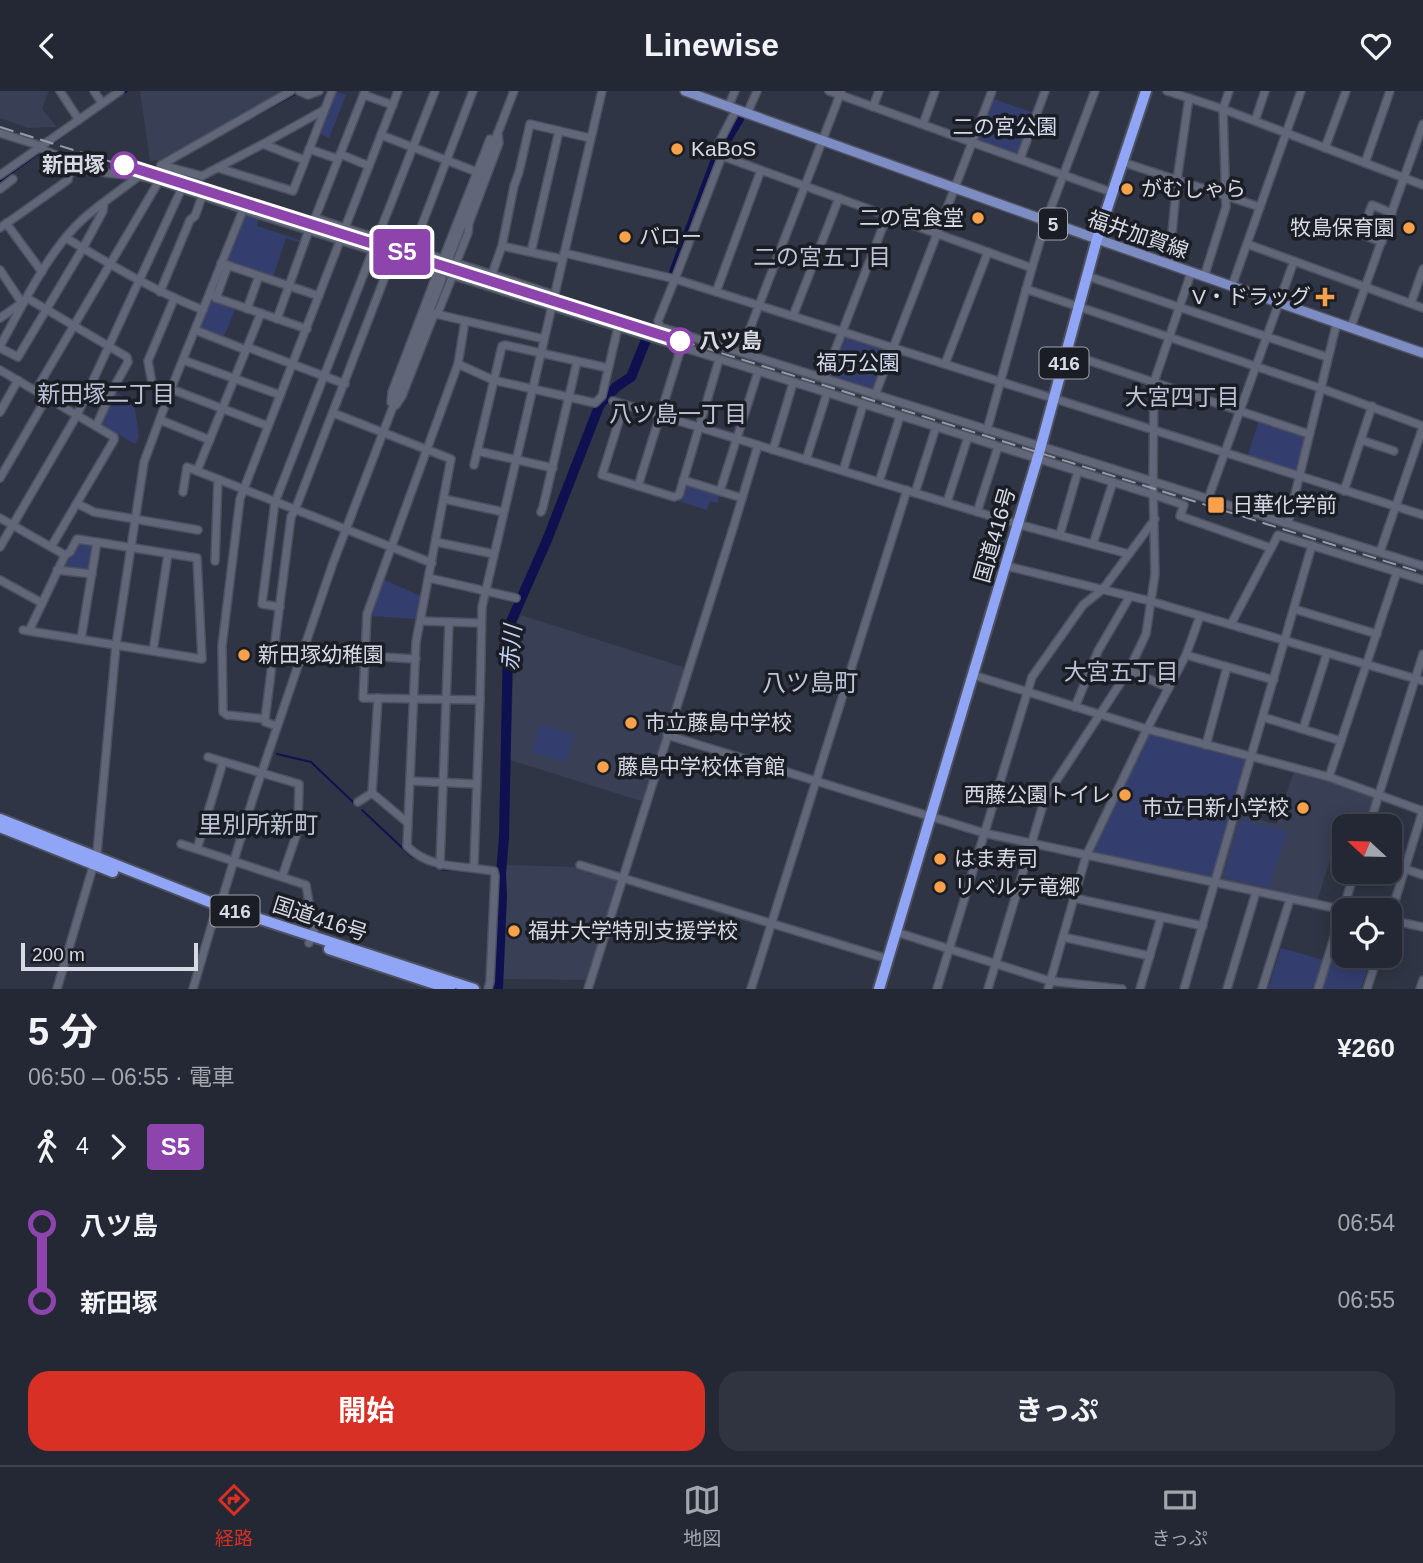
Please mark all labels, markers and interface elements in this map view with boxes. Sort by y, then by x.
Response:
icon: back [28,27,66,65]
text: Linewise [644,27,779,63]
icon: heart [1357,27,1395,65]
park label: 二の宮公園 [953,115,1058,138]
place label: KaBoS [691,137,756,160]
marker: KaBoS [669,141,685,157]
marker: 新田塚 [111,152,137,178]
place label: 新田塚 [42,153,105,176]
place label: がむしゃら [1141,177,1246,200]
marker: がむしゃら [1119,181,1135,197]
place label: 二の宮食堂 [859,206,964,229]
street label: 福井加賀線 [1085,207,1192,262]
road number: 5 [1039,209,1067,239]
marker: 二の宮食堂 [970,210,986,226]
place label: 牧島保育園 [1290,216,1395,239]
marker: 牧島保育園 [1401,220,1417,236]
place label: バロー [639,225,702,248]
line badge: S5 [370,229,434,275]
marker: バロー [617,229,633,245]
text: S5 [387,238,417,265]
district label: 二の宮五丁目 [753,244,891,270]
place label: V・ドラッグ [1192,285,1311,308]
marker: V・ドラッグ [1317,289,1333,305]
marker: 八ツ島 [667,328,693,354]
place label: 八ツ島 [699,329,762,352]
road number: 416 [1040,347,1088,379]
park label: 福万公園 [816,351,900,374]
district label: 新田塚二丁目 [37,381,175,407]
district label: 大宮四丁目 [1125,384,1240,410]
district label: 八ツ島一丁目 [609,401,747,427]
street label: 国道416号 [970,485,1019,585]
place label: 日華化学前 [1232,493,1337,516]
marker: 日華化学前 [1206,495,1226,515]
water label: 赤川 [496,621,526,672]
place label: 新田塚幼稚園 [258,643,384,666]
marker: 新田塚幼稚園 [236,647,252,663]
district label: 大宮五丁目 [1064,659,1179,685]
district label: 八ツ島町 [762,669,858,696]
place label: 市立藤島中学校 [645,711,792,734]
marker: 市立藤島中学校 [623,715,639,731]
place label: 藤島中学校体育館 [617,755,785,778]
marker: 藤島中学校体育館 [595,759,611,775]
place label: 西藤公園トイレ [964,783,1111,806]
marker: 西藤公園トイレ [1117,787,1133,803]
place label: 市立日新小学校 [1142,796,1289,819]
marker: 市立日新小学校 [1295,800,1311,816]
district label: 里別所新町 [198,811,318,838]
north arrow [1332,814,1402,884]
map controls [1332,814,1402,968]
place label: はま寿司 [954,847,1038,870]
marker: はま寿司 [932,851,948,867]
place label: リベルテ竜郷 [954,875,1080,898]
marker: リベルテ竜郷 [932,879,948,895]
street label: 国道416号 [270,892,370,945]
road number: 416 [210,895,260,926]
button: locate [1332,898,1402,968]
place label: 福井大学特別支援学校 [528,919,738,942]
marker: 福井大学特別支援学校 [506,923,522,939]
scale bar [21,940,198,972]
text: 200 m [32,944,85,965]
text: 5 分 [28,1011,98,1053]
text: ¥260 [1337,1033,1395,1063]
text: 06:50 – 06:55 · 電車 [28,1064,235,1090]
icon: walk [28,1128,66,1166]
icon: forward [99,1128,137,1166]
text: 4 [76,1133,89,1159]
text: S5 [161,1133,190,1160]
text: 06:54 [1337,1210,1395,1236]
text: 八ツ島 [80,1211,158,1241]
text: 06:55 [1337,1287,1395,1313]
text: 新田塚 [80,1288,158,1318]
button: 開始 [28,1371,705,1451]
button: きっぷ [719,1371,1395,1451]
tab: 経路 [215,1481,253,1550]
tab: 地図 [683,1481,721,1550]
tab: きっぷ [1152,1481,1208,1550]

